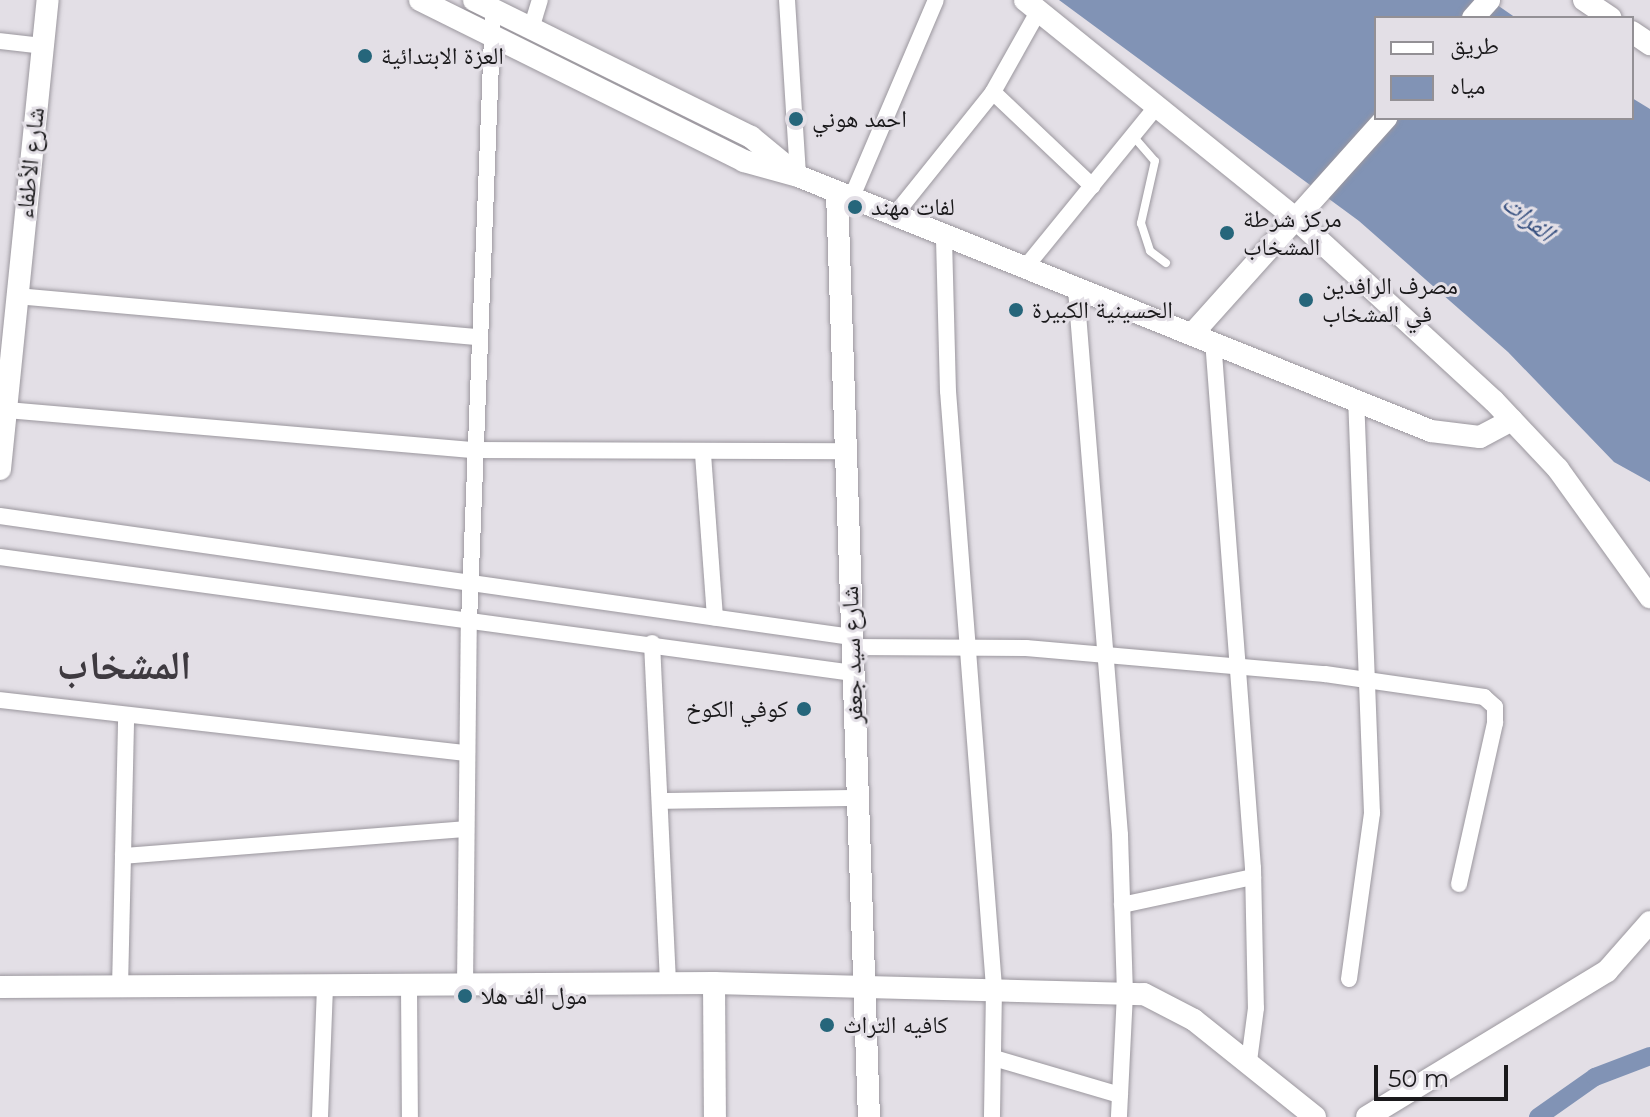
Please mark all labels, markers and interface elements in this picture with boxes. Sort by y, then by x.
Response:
legend [1374,16,1634,120]
text: طريق [1450,31,1499,60]
place label: العزة الابتدائية [381,42,504,70]
marker: العزة الابتدائية [356,47,374,65]
text: مياه [1450,71,1485,100]
place label: احمد هوني [812,105,907,133]
street label: شارع الأطفاء [10,106,50,220]
marker: احمد هوني [787,110,805,128]
water label: الفرات [1495,187,1561,249]
place label: لفات مهند [871,193,955,221]
marker: لفات مهند [846,198,864,216]
place label: مركز شرطة المشخاب [1243,205,1342,261]
marker: مركز شرطة المشخاب [1218,224,1236,242]
place label: مصرف الرافدين في المشخاب [1322,272,1458,328]
marker: مصرف الرافدين في المشخاب [1297,291,1315,309]
place label: الحسينية الكبيرة [1032,296,1173,324]
marker: الحسينية الكبيرة [1007,301,1025,319]
street label: شارع سيد جعفر [835,585,869,725]
district label: المشخاب [57,641,191,689]
place label: كوفي الكوخ [686,695,788,723]
marker: كوفي الكوخ [795,700,813,718]
place label: مول الف هلا [481,982,587,1010]
marker: مول الف هلا [456,987,474,1005]
place label: كافيه التراث [843,1011,948,1039]
marker: كافيه التراث [818,1016,836,1034]
scale bar [1378,1049,1512,1099]
text: 50 m [1388,1064,1449,1093]

